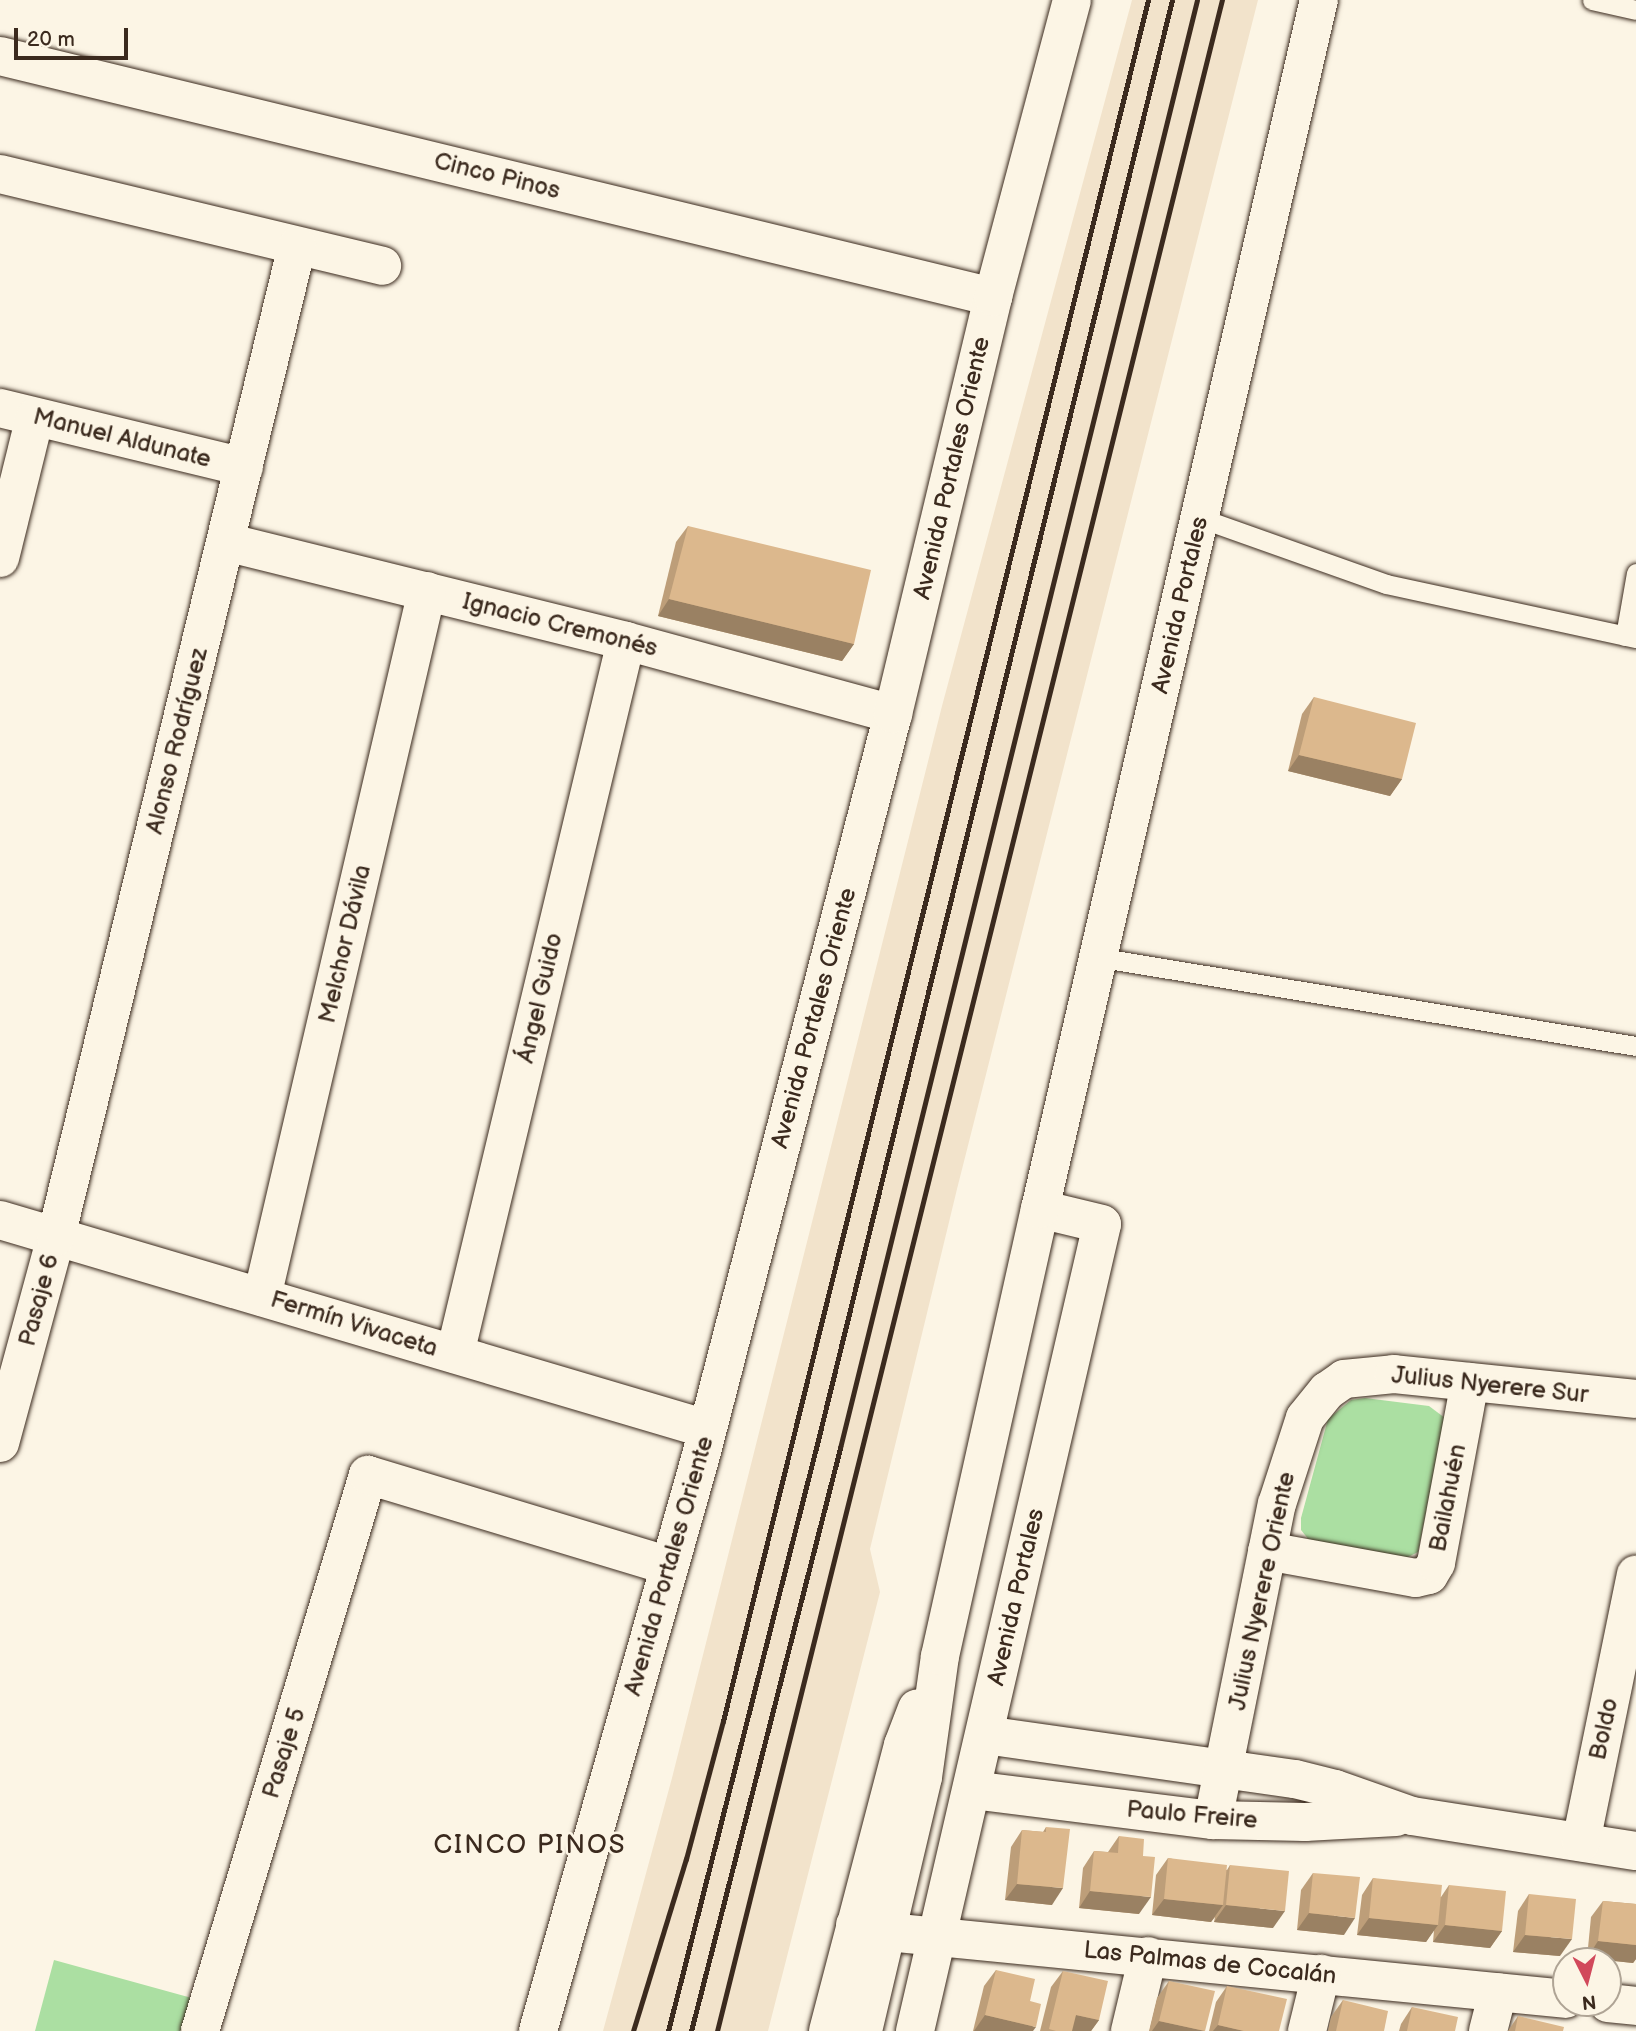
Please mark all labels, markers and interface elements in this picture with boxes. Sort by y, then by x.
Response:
scale bar [18,14,131,58]
text: 20 m [27,27,75,52]
street label: Cinco Pinos [431,146,563,206]
street label: Avenida Portales Oriente [908,334,996,602]
street label: Manuel Aldunate [30,402,214,474]
street label: Avenida Portales [1146,514,1214,696]
street label: Ignacio Cremonés [460,587,660,663]
street label: Alonso Rodríguez [140,645,214,837]
street label: Melchor Dávila [313,862,377,1026]
street label: Avenida Portales Oriente [765,885,863,1151]
street label: Ángel Guido [511,930,569,1066]
street label: Pasaje 6 [13,1251,65,1349]
street label: Fermín Vivaceta [267,1285,441,1363]
street label: Julius Nyerere Sur [1390,1360,1590,1410]
street label: Avenida Portales Oriente [618,1433,720,1699]
street label: Bailahuén [1423,1442,1473,1554]
street label: Julius Nyerere Oriente [1223,1469,1301,1713]
street label: Avenida Portales [982,1506,1050,1688]
street label: Boldo [1583,1695,1625,1763]
street label: Pasaje 5 [257,1704,311,1802]
street label: Paulo Freire [1125,1795,1259,1835]
district label: CINCO PINOS [435,1830,625,1862]
street label: Las Palmas de Cocalán [1082,1935,1338,1991]
north arrow [1552,1947,1622,2017]
text: N [1581,1989,1597,2014]

